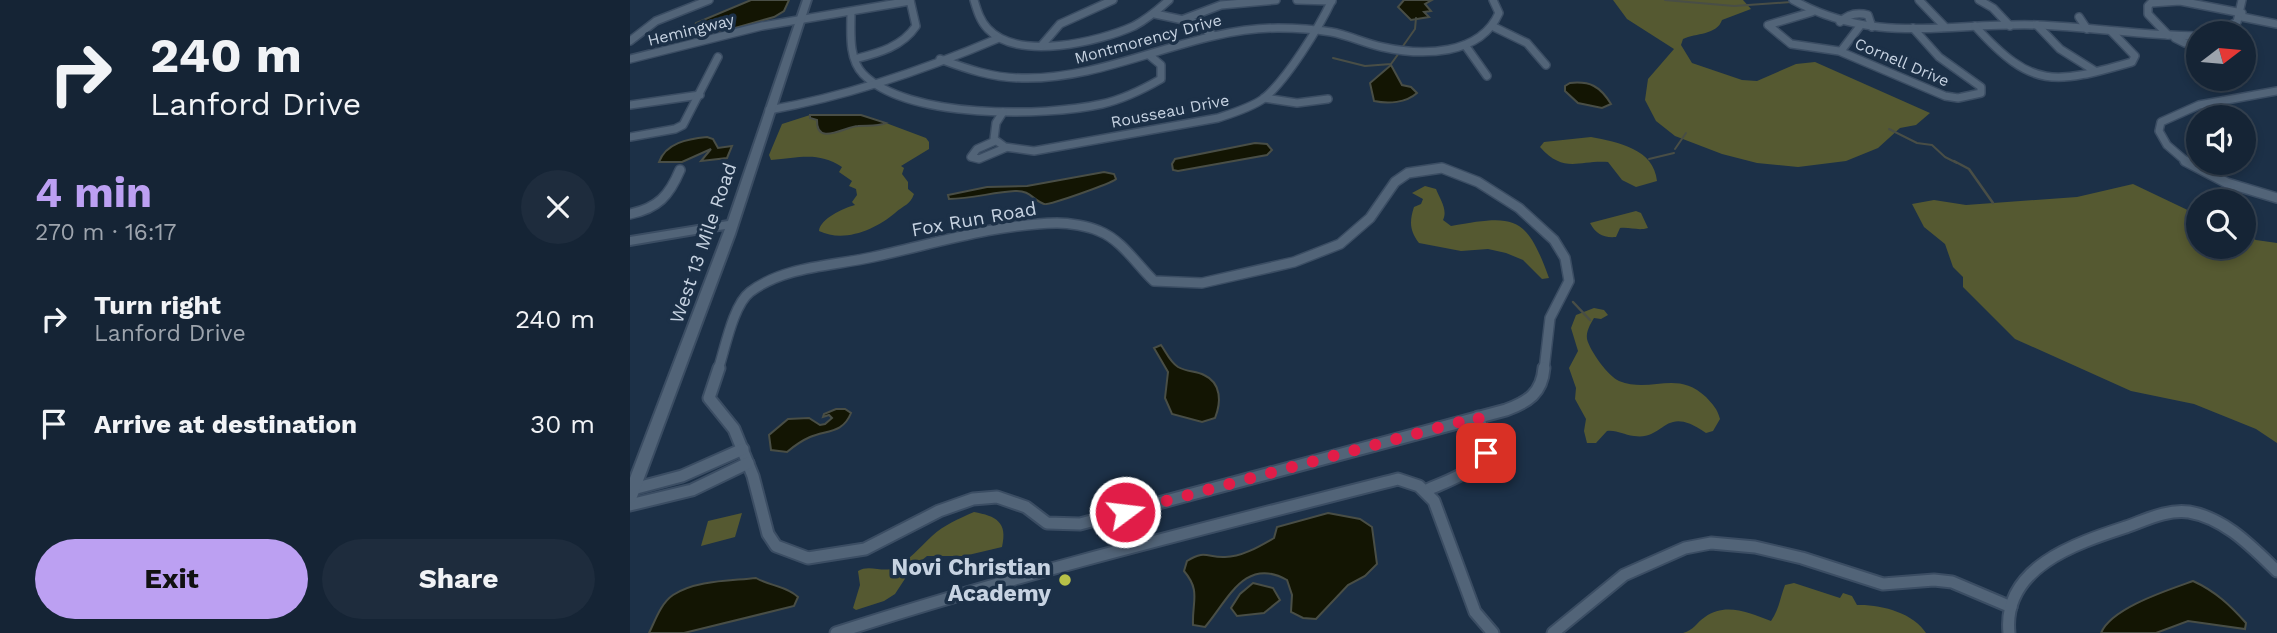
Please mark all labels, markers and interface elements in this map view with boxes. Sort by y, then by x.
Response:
street label: Hemingway [646,10,737,50]
street label: Montmorency Drive [1072,10,1224,68]
north arrow [2186,21,2256,91]
map controls [2186,21,2256,259]
text: 240 m [150,26,302,84]
icon: right [35,28,126,119]
street label: Cornell Drive [1852,34,1952,90]
text: Lanford Drive [150,85,361,123]
street label: Rousseau Drive [1109,90,1231,132]
button: sound [2186,105,2256,175]
street label: West 13 Mile Road [665,160,741,326]
text: 4 min [35,168,152,217]
button: close [521,170,595,244]
button: search [2186,189,2256,259]
street label: Fox Run Road [910,197,1038,241]
text: 270 m · 16:17 [35,219,177,246]
text: Turn right [94,290,221,320]
icon: right [35,300,73,338]
text: 240 m [515,304,595,334]
text: Lanford Drive [94,320,246,347]
icon: arrive [35,405,73,443]
text: Arrive at destination [94,409,357,439]
text: 30 m [530,409,595,439]
pin [1456,423,1516,483]
icon: arrive [1467,434,1505,472]
position arrow [1088,475,1162,549]
button: Exit [35,539,308,619]
button: Share [322,539,595,619]
place label: Novi Christian Academy [891,554,1051,607]
marker: Novi Christian Academy [1057,572,1073,588]

